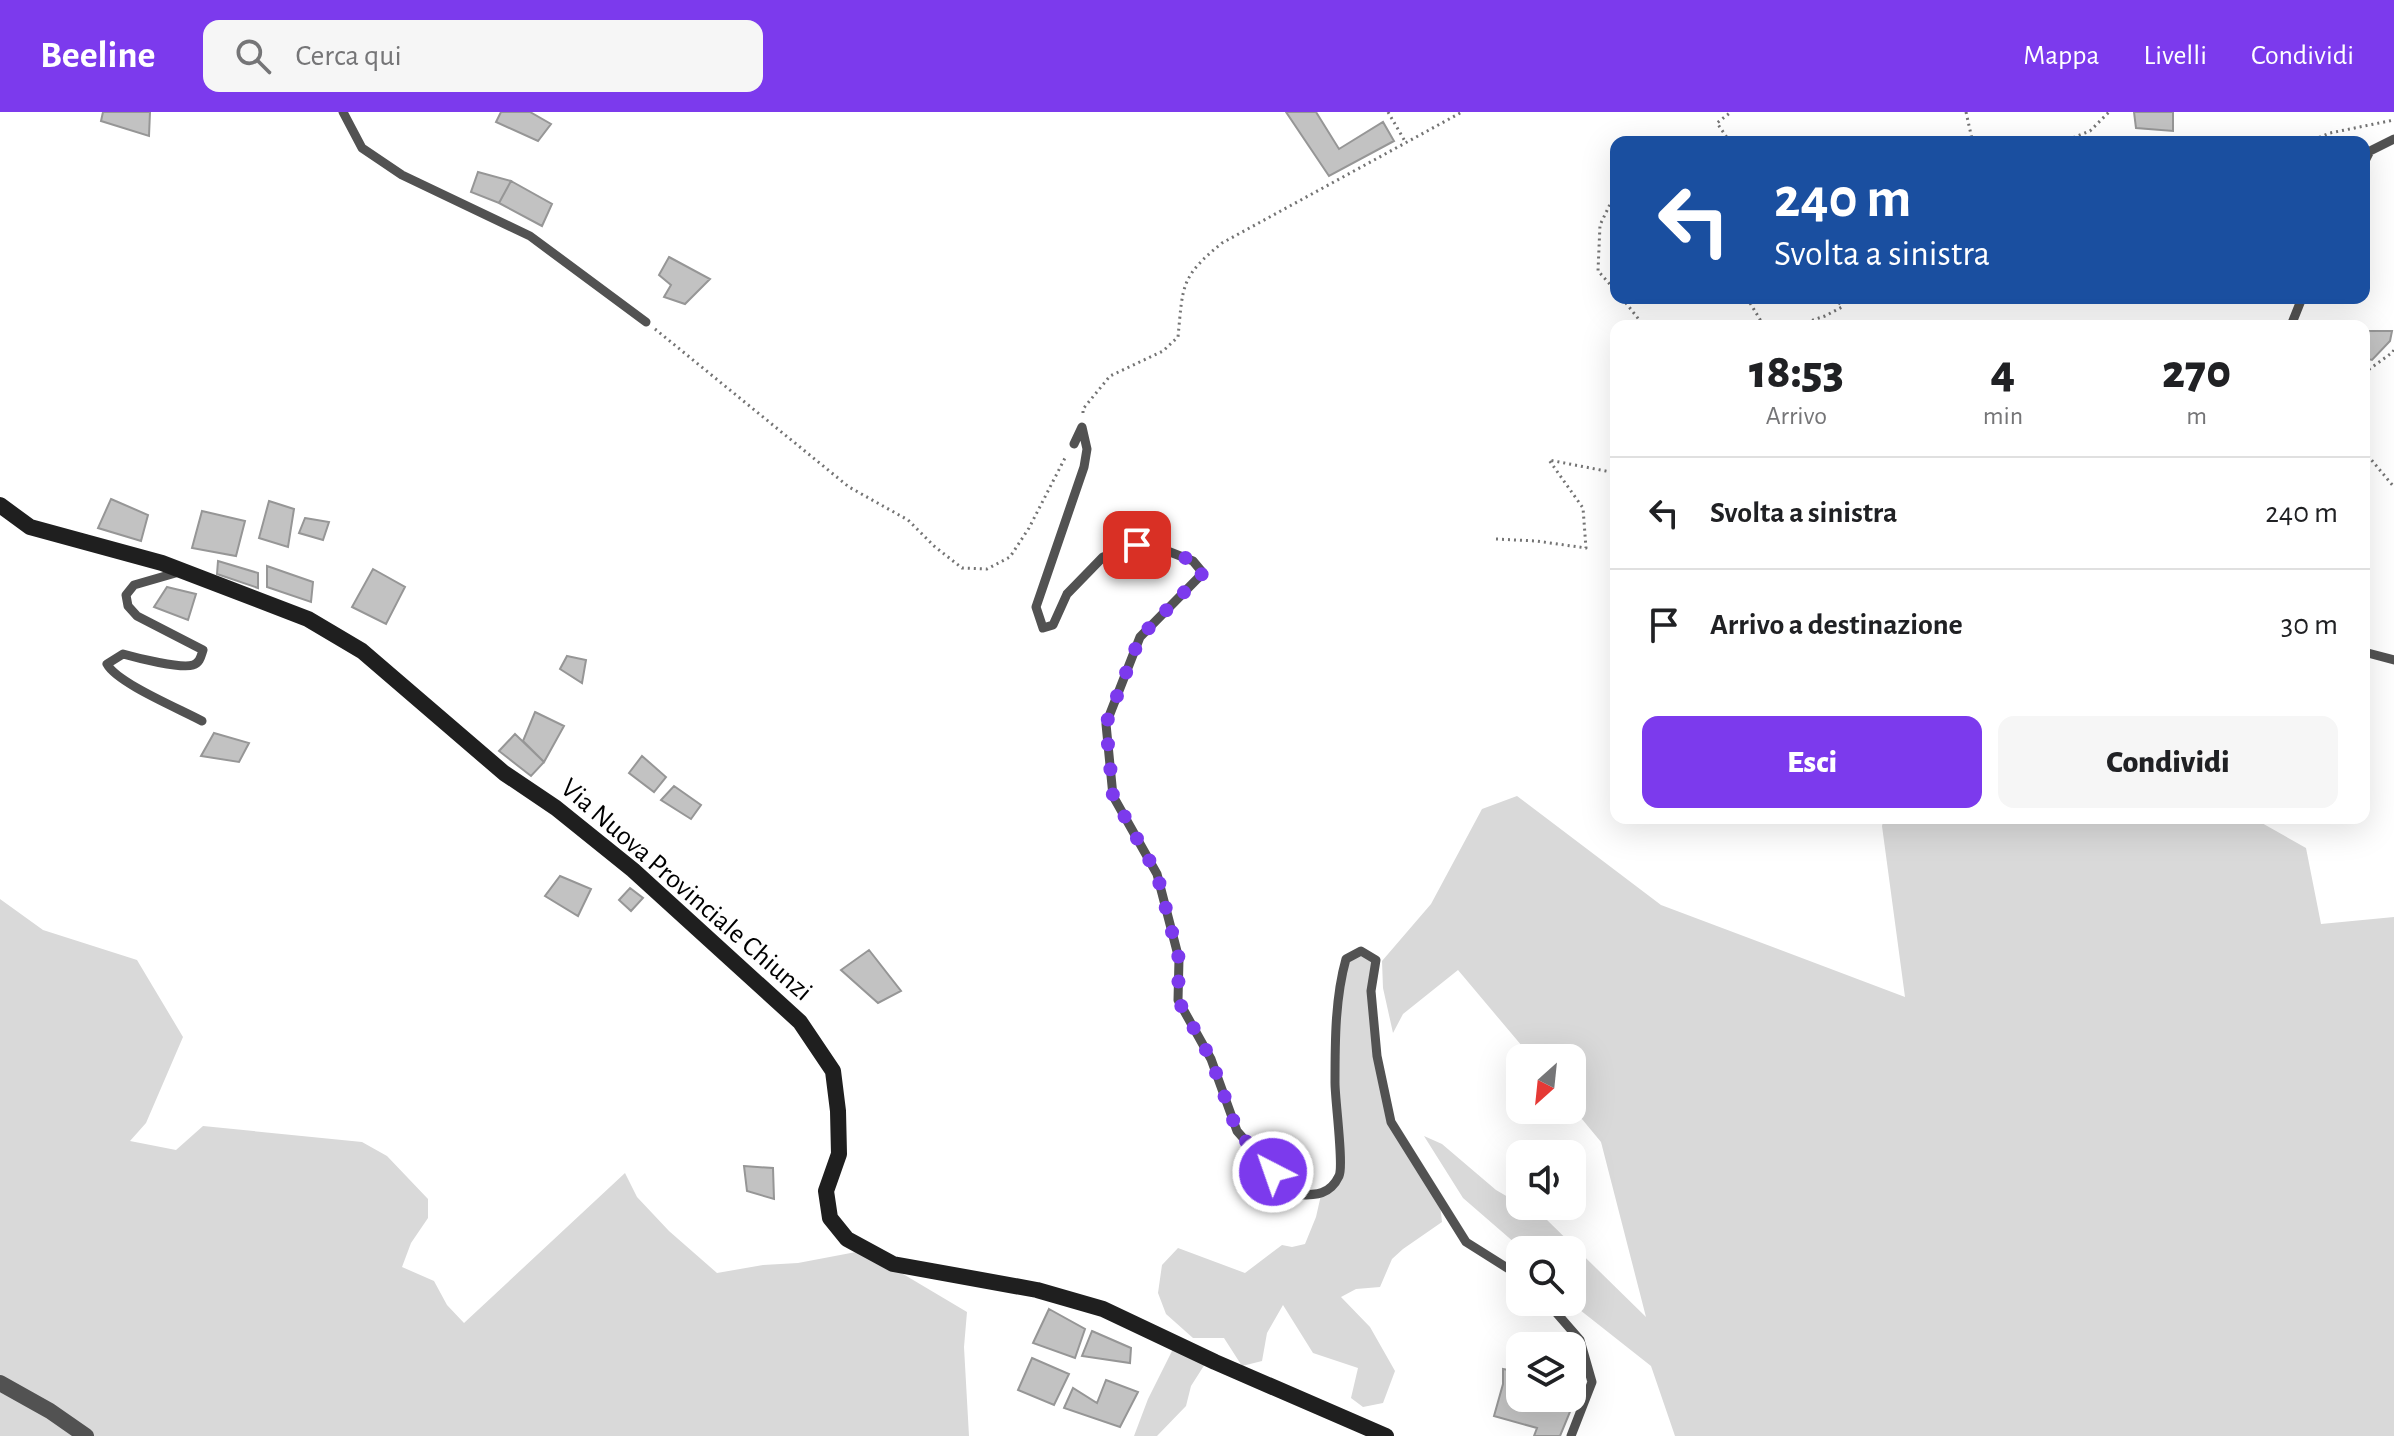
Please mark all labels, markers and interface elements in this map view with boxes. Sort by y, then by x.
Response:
search box [203,20,763,92]
icon: search [231,34,275,78]
text: Beeline [40,37,155,75]
text: Cerca qui [295,41,402,71]
text: Mappa [2023,42,2100,70]
text: Livelli [2144,42,2207,70]
text: Condividi [2251,42,2354,70]
icon: left [1642,168,1746,272]
text: 240 m [1774,171,1911,227]
text: Svolta a sinistra [1774,236,1990,272]
text: 18:53 [1749,349,1844,397]
text: 4 [1991,349,2015,397]
text: 270 [2162,349,2231,397]
text: Arrivo [1766,403,1827,429]
text: min [1983,403,2023,429]
text: m [2186,403,2207,429]
icon: left [1642,491,1686,535]
text: Svolta a sinistra [1710,498,1897,528]
text: 240 m [2265,498,2338,528]
pin [1103,511,1171,579]
icon: arrive [1115,523,1159,567]
icon: arrive [1642,603,1686,647]
text: Arrivo a destinazione [1710,610,1963,640]
text: 30 m [2281,610,2338,640]
button: Esci [1642,716,1982,808]
button: Condividi [1998,716,2338,808]
street label: Via Nuova Provinciale Chiunzi [555,774,817,1006]
north arrow [1506,1044,1586,1124]
map controls [1506,1044,1586,1412]
position arrow [1231,1130,1315,1214]
button: sound [1506,1140,1586,1220]
button: search [1506,1236,1586,1316]
button: layers [1506,1332,1586,1412]

